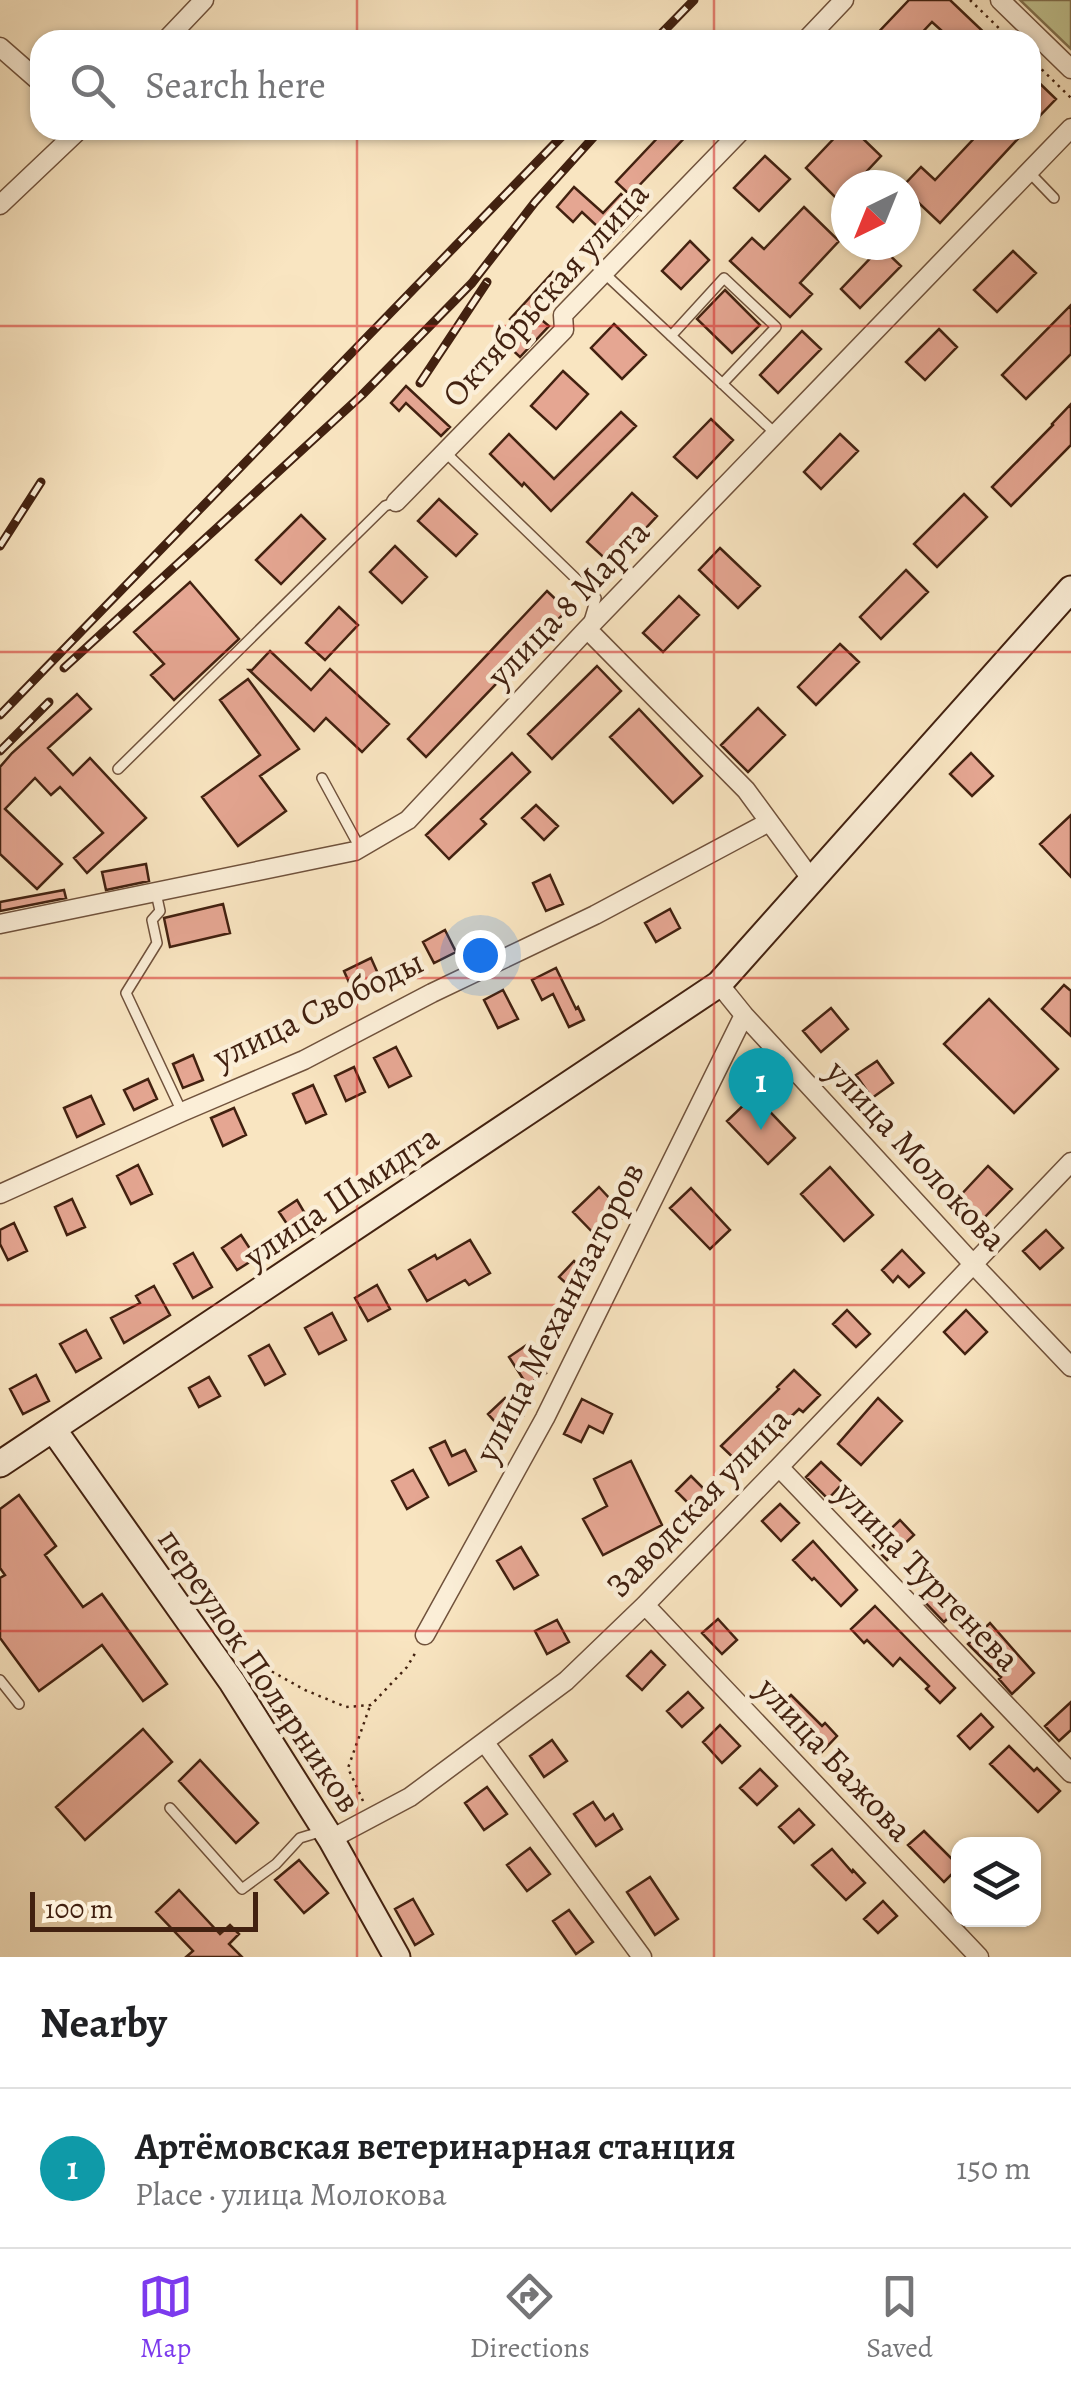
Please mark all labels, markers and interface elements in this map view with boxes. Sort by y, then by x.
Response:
search box [30,30,1041,140]
icon: search [65,58,120,113]
text: Search here [145,59,326,111]
north arrow [831,170,921,260]
street label: Октябрьская улица [431,171,659,417]
street label: улица 8 Марта [475,509,660,698]
your location [455,930,506,981]
street label: улица Свободы [204,937,431,1081]
pin: 1 [728,1048,794,1130]
street label: улица Молокова [815,1048,1018,1261]
street label: улица Шмидта [233,1113,448,1280]
street label: улица Механизаторов [462,1154,656,1471]
street label: Заводская улица [595,1396,801,1608]
street label: улица Тургенева [824,1470,1031,1682]
street label: переулок Полярников [147,1518,373,1822]
street label: улица Бажова [745,1665,924,1852]
map controls [951,1837,1041,1927]
button: layers [951,1837,1041,1927]
scale bar [30,1887,258,1932]
text: 100 m [45,1890,113,1928]
text: Nearby [40,1994,167,2051]
text: Артёмовская ветеринарная станция [135,2120,736,2172]
text: 1 [67,2146,78,2190]
text: 150 m [956,2146,1031,2190]
text: Place · улица Молокова [135,2172,447,2216]
tab: Map [138,2269,193,2367]
tab: Directions [470,2269,590,2367]
tab: Saved [866,2269,933,2367]

